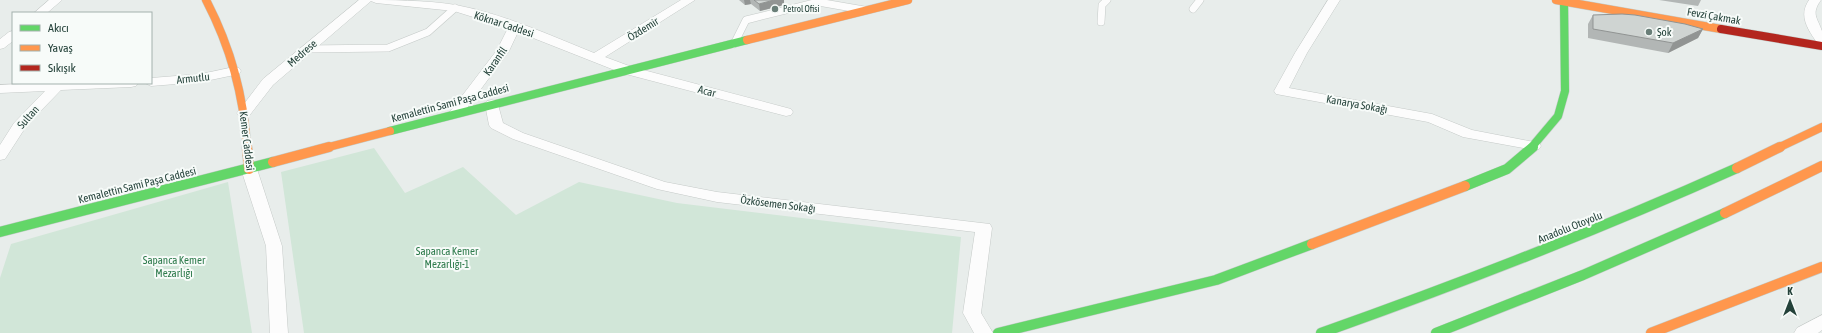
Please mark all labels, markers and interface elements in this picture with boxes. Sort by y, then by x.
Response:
marker: Petrol Ofisi [770,4,780,14]
place label: Petrol Ofisi [783,4,820,14]
street label: Fevzi Çakmak [1686,5,1742,27]
street label: Köknar Caddesi [473,9,535,39]
legend [12,12,152,84]
street label: Özdemir [625,14,661,43]
text: Akıcı [48,21,69,35]
place label: Şok [1657,26,1672,38]
marker: Şok [1644,27,1654,37]
street label: Medrese [285,37,319,69]
text: Yavaş [48,41,73,55]
street label: Karanfil [481,44,509,78]
text: Sıkışık [48,61,76,75]
street label: Armutlu [176,70,210,86]
street label: Kemalettin Sami Paşa Caddesi [390,82,510,124]
street label: Acar [697,83,718,99]
street label: Kanarya Sokağı [1325,93,1389,115]
street label: Sultan [15,103,41,131]
street label: Kemer Caddesi [237,111,257,171]
street label: Kemalettin Sami Paşa Caddesi [77,165,197,205]
street label: Özkösemen Sokağı [740,193,816,215]
street label: Anadolu Otoyolu [1536,209,1604,245]
park label: Sapanca Kemer Mezarlığı-1 [416,245,479,270]
park label: Sapanca Kemer Mezarlığı [143,254,206,279]
north arrow [1770,281,1810,321]
text: K [1787,285,1793,297]

